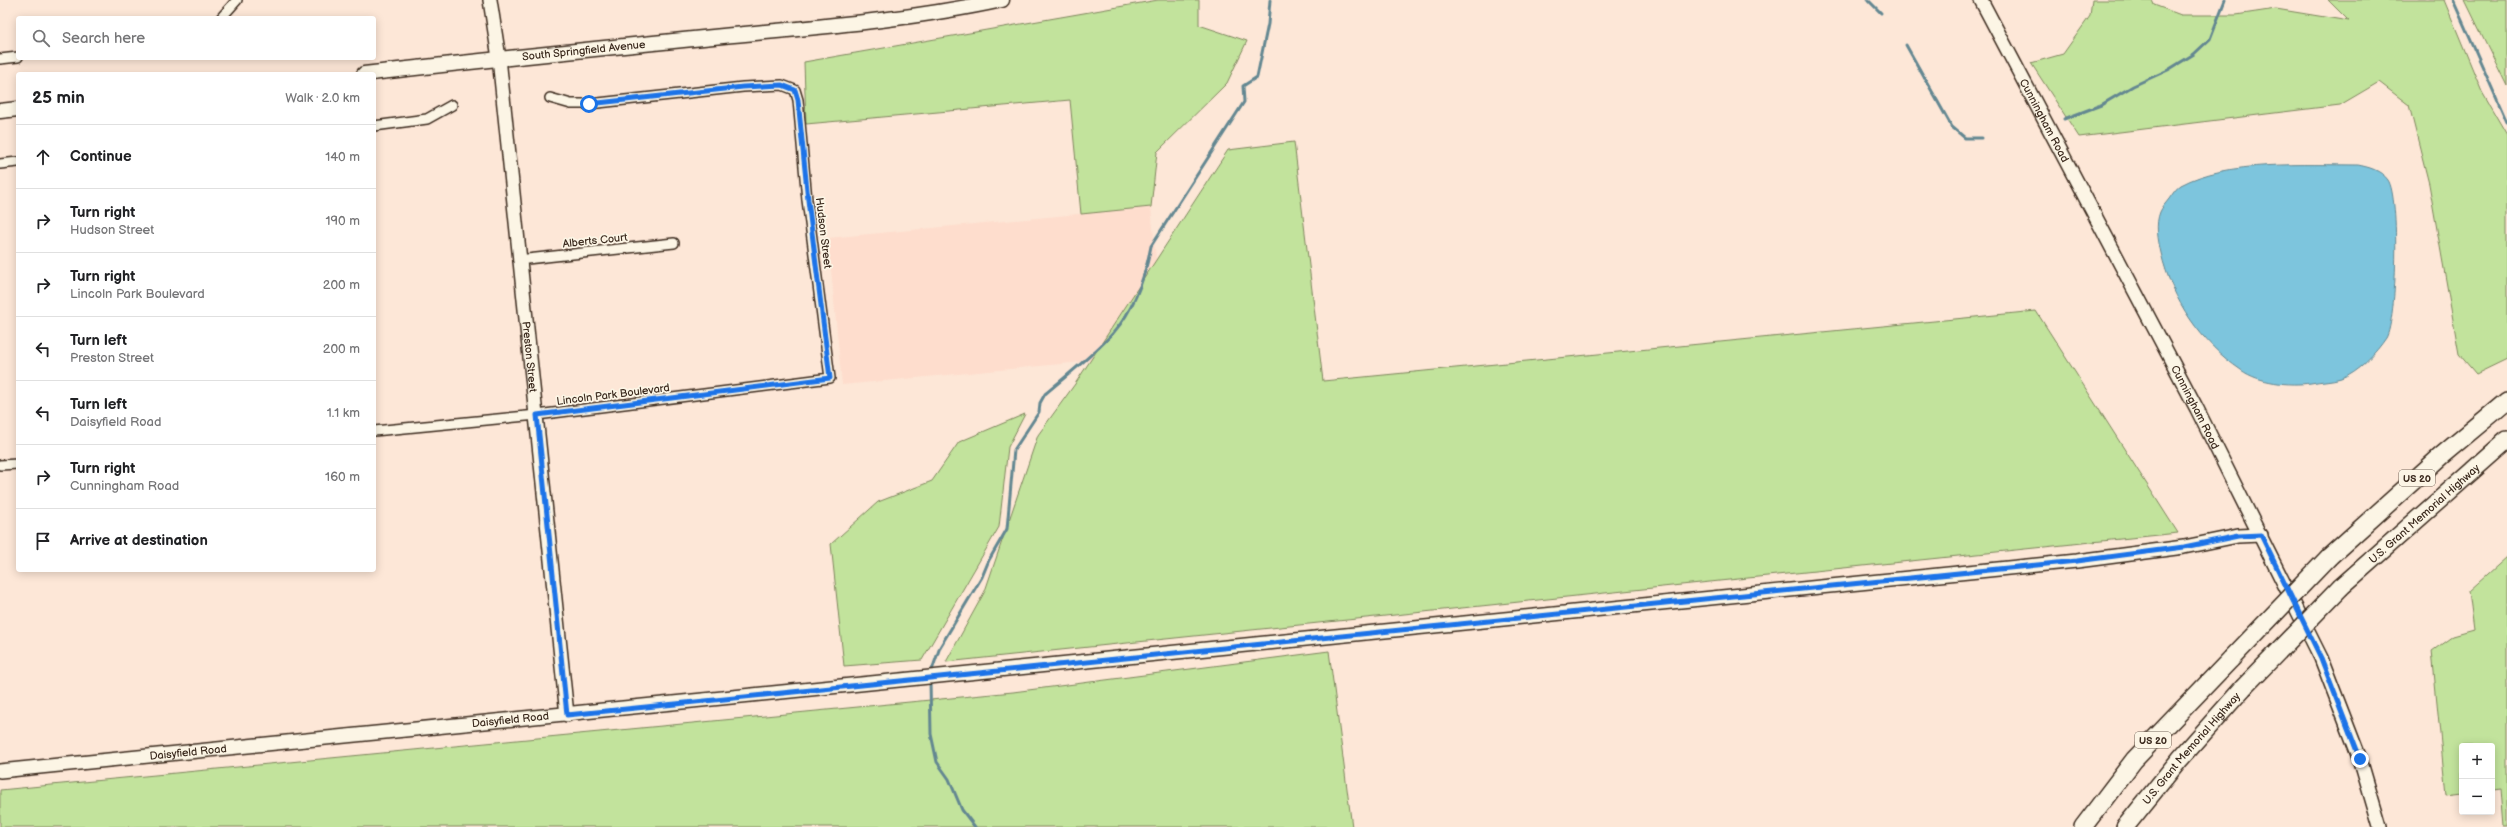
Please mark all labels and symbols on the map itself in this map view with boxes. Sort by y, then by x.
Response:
street label: South Springfield Avenue [521,38,646,63]
street label: Cunningham Road [2017,77,2071,164]
route start [580,95,598,113]
street label: Hudson Street [813,197,834,270]
street label: Alberts Court [562,231,629,250]
street label: Preston Street [519,321,540,393]
street label: Cunningham Road [2168,363,2222,451]
street label: Lincoln Park Boulevard [556,381,670,408]
street label: U.S. Grant Memorial Highway [2366,461,2482,566]
road number: US 20 [2399,470,2435,486]
street label: U.S. Grant Memorial Highway [2140,690,2243,807]
street label: Daisyfield Road [471,710,550,730]
road number: US 20 [2135,732,2171,748]
street label: Daisyfield Road [149,742,227,763]
route end [2351,750,2369,768]

